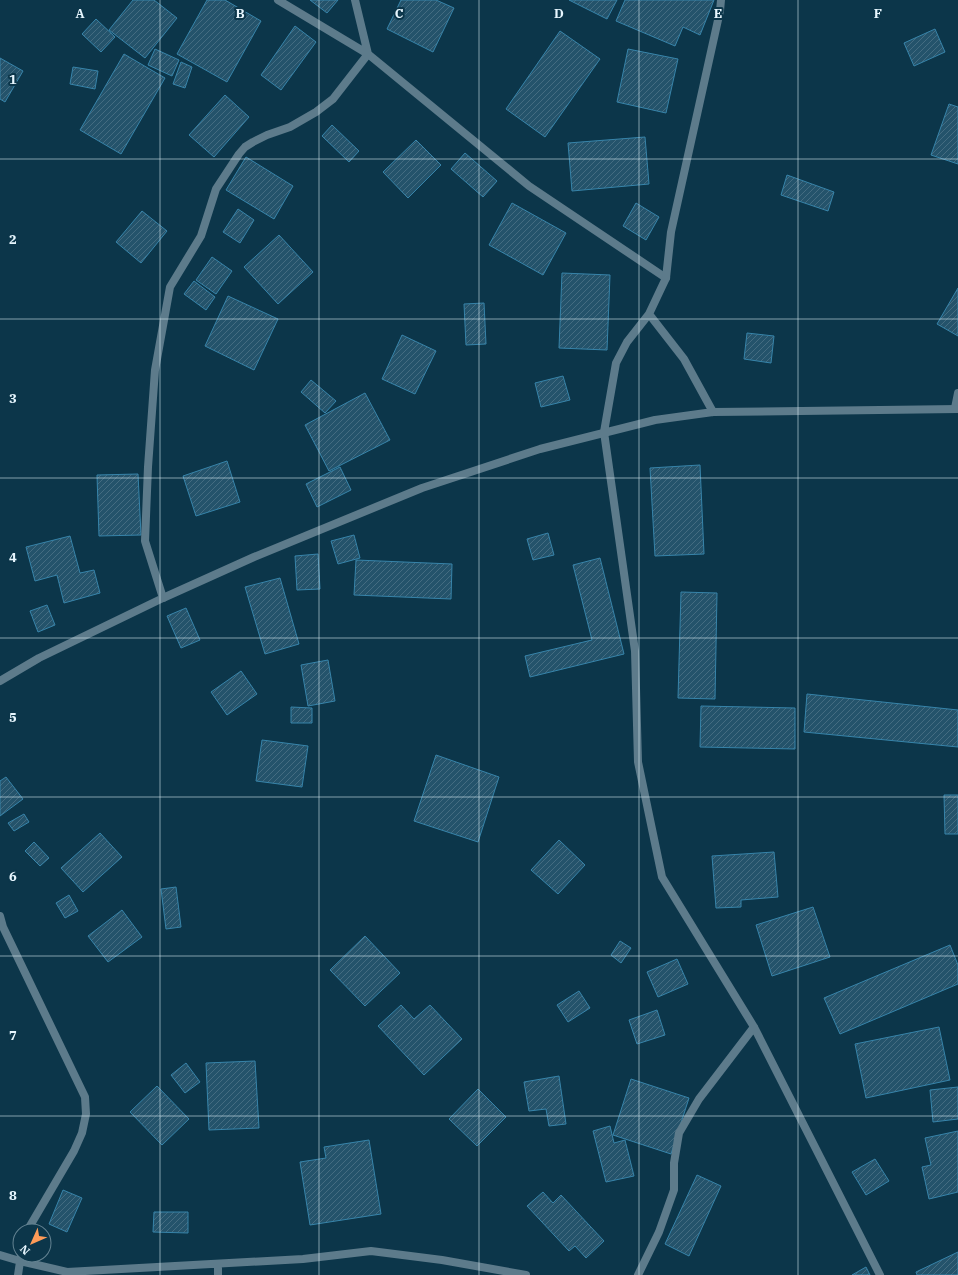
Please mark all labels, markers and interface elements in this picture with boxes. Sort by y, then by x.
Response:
text: A [75,5,85,22]
text: B [235,5,245,22]
text: C [395,5,404,22]
text: D [554,5,564,22]
text: E [714,5,722,22]
text: F [874,5,882,22]
text: 1 [9,71,17,88]
text: 2 [9,231,17,248]
text: 3 [9,390,17,407]
text: 4 [9,549,17,566]
text: 5 [9,709,17,726]
text: 6 [9,868,17,885]
text: 7 [9,1027,17,1044]
text: 8 [9,1187,17,1204]
north arrow [12,1223,52,1263]
text: N [17,1242,33,1258]

